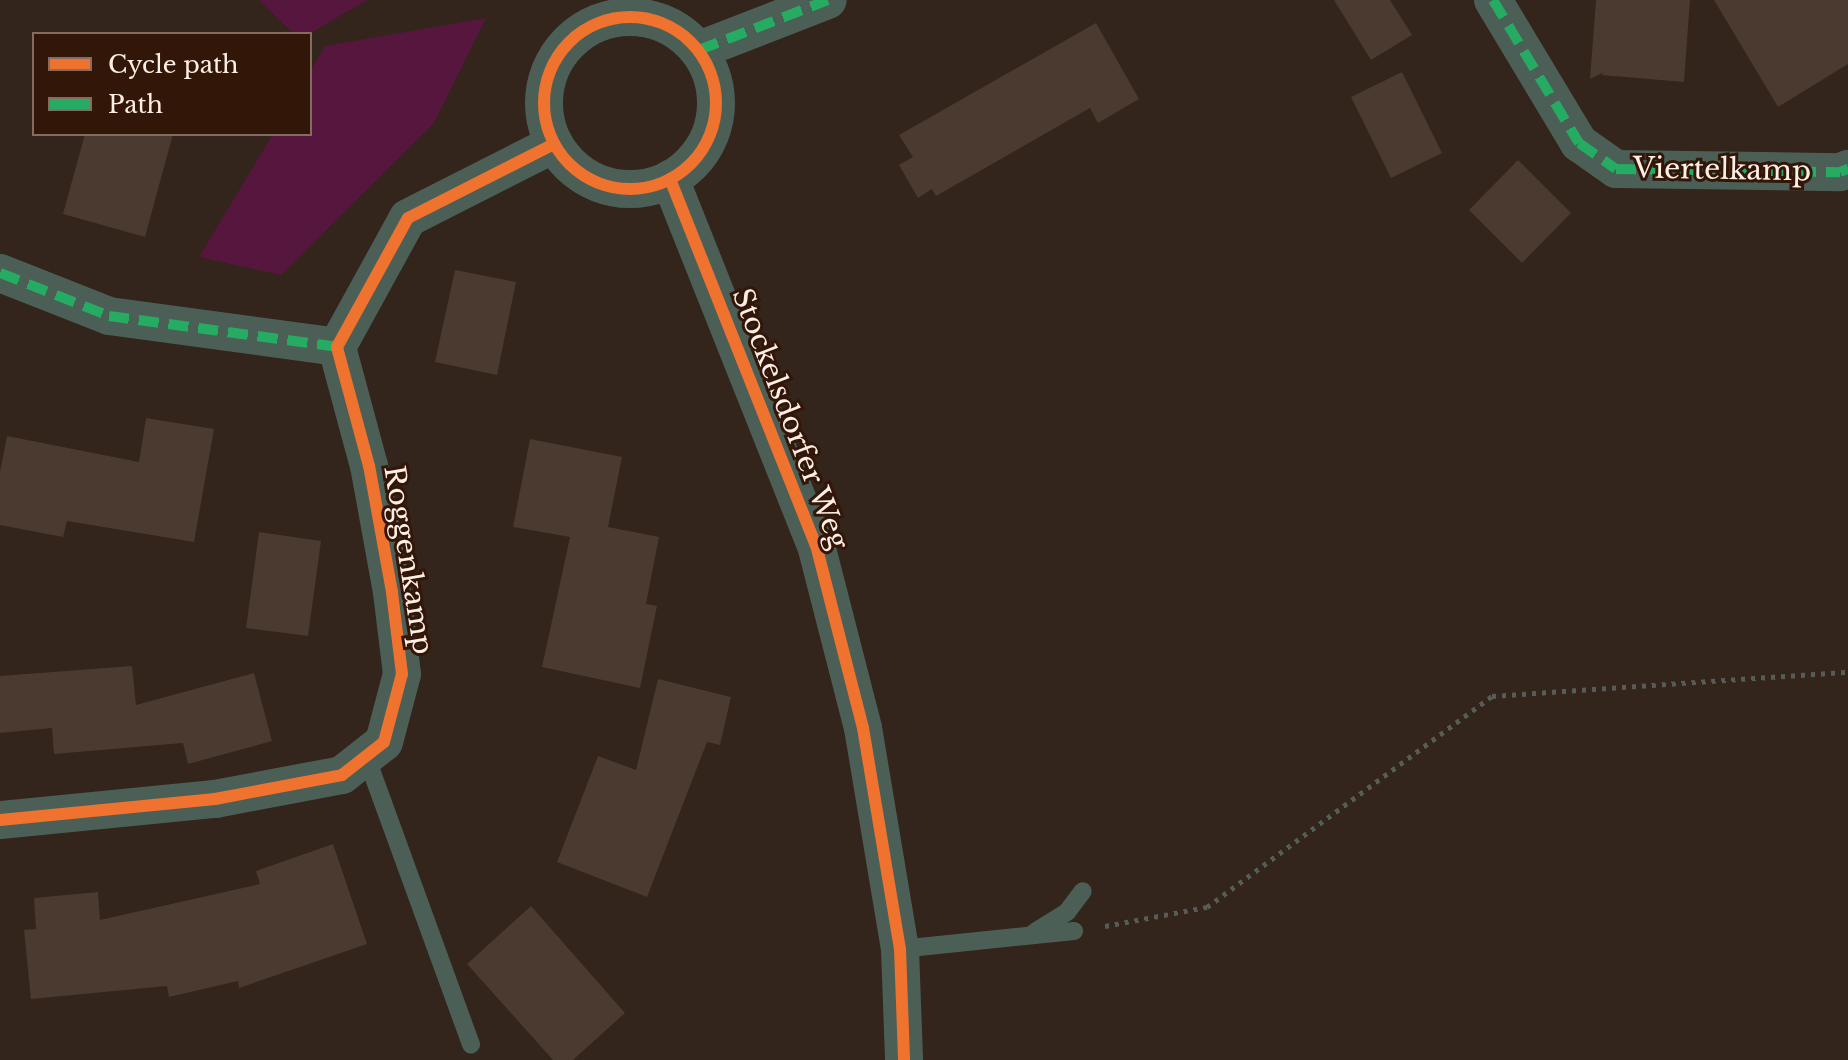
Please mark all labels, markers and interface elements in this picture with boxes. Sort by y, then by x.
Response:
legend [32,32,312,136]
text: Cycle path [108,50,239,79]
text: Path [108,90,163,119]
street label: Viertelkamp [1633,152,1811,188]
street label: Stockelsdorfer Weg [724,283,856,555]
street label: Roggenkamp [376,463,440,657]

